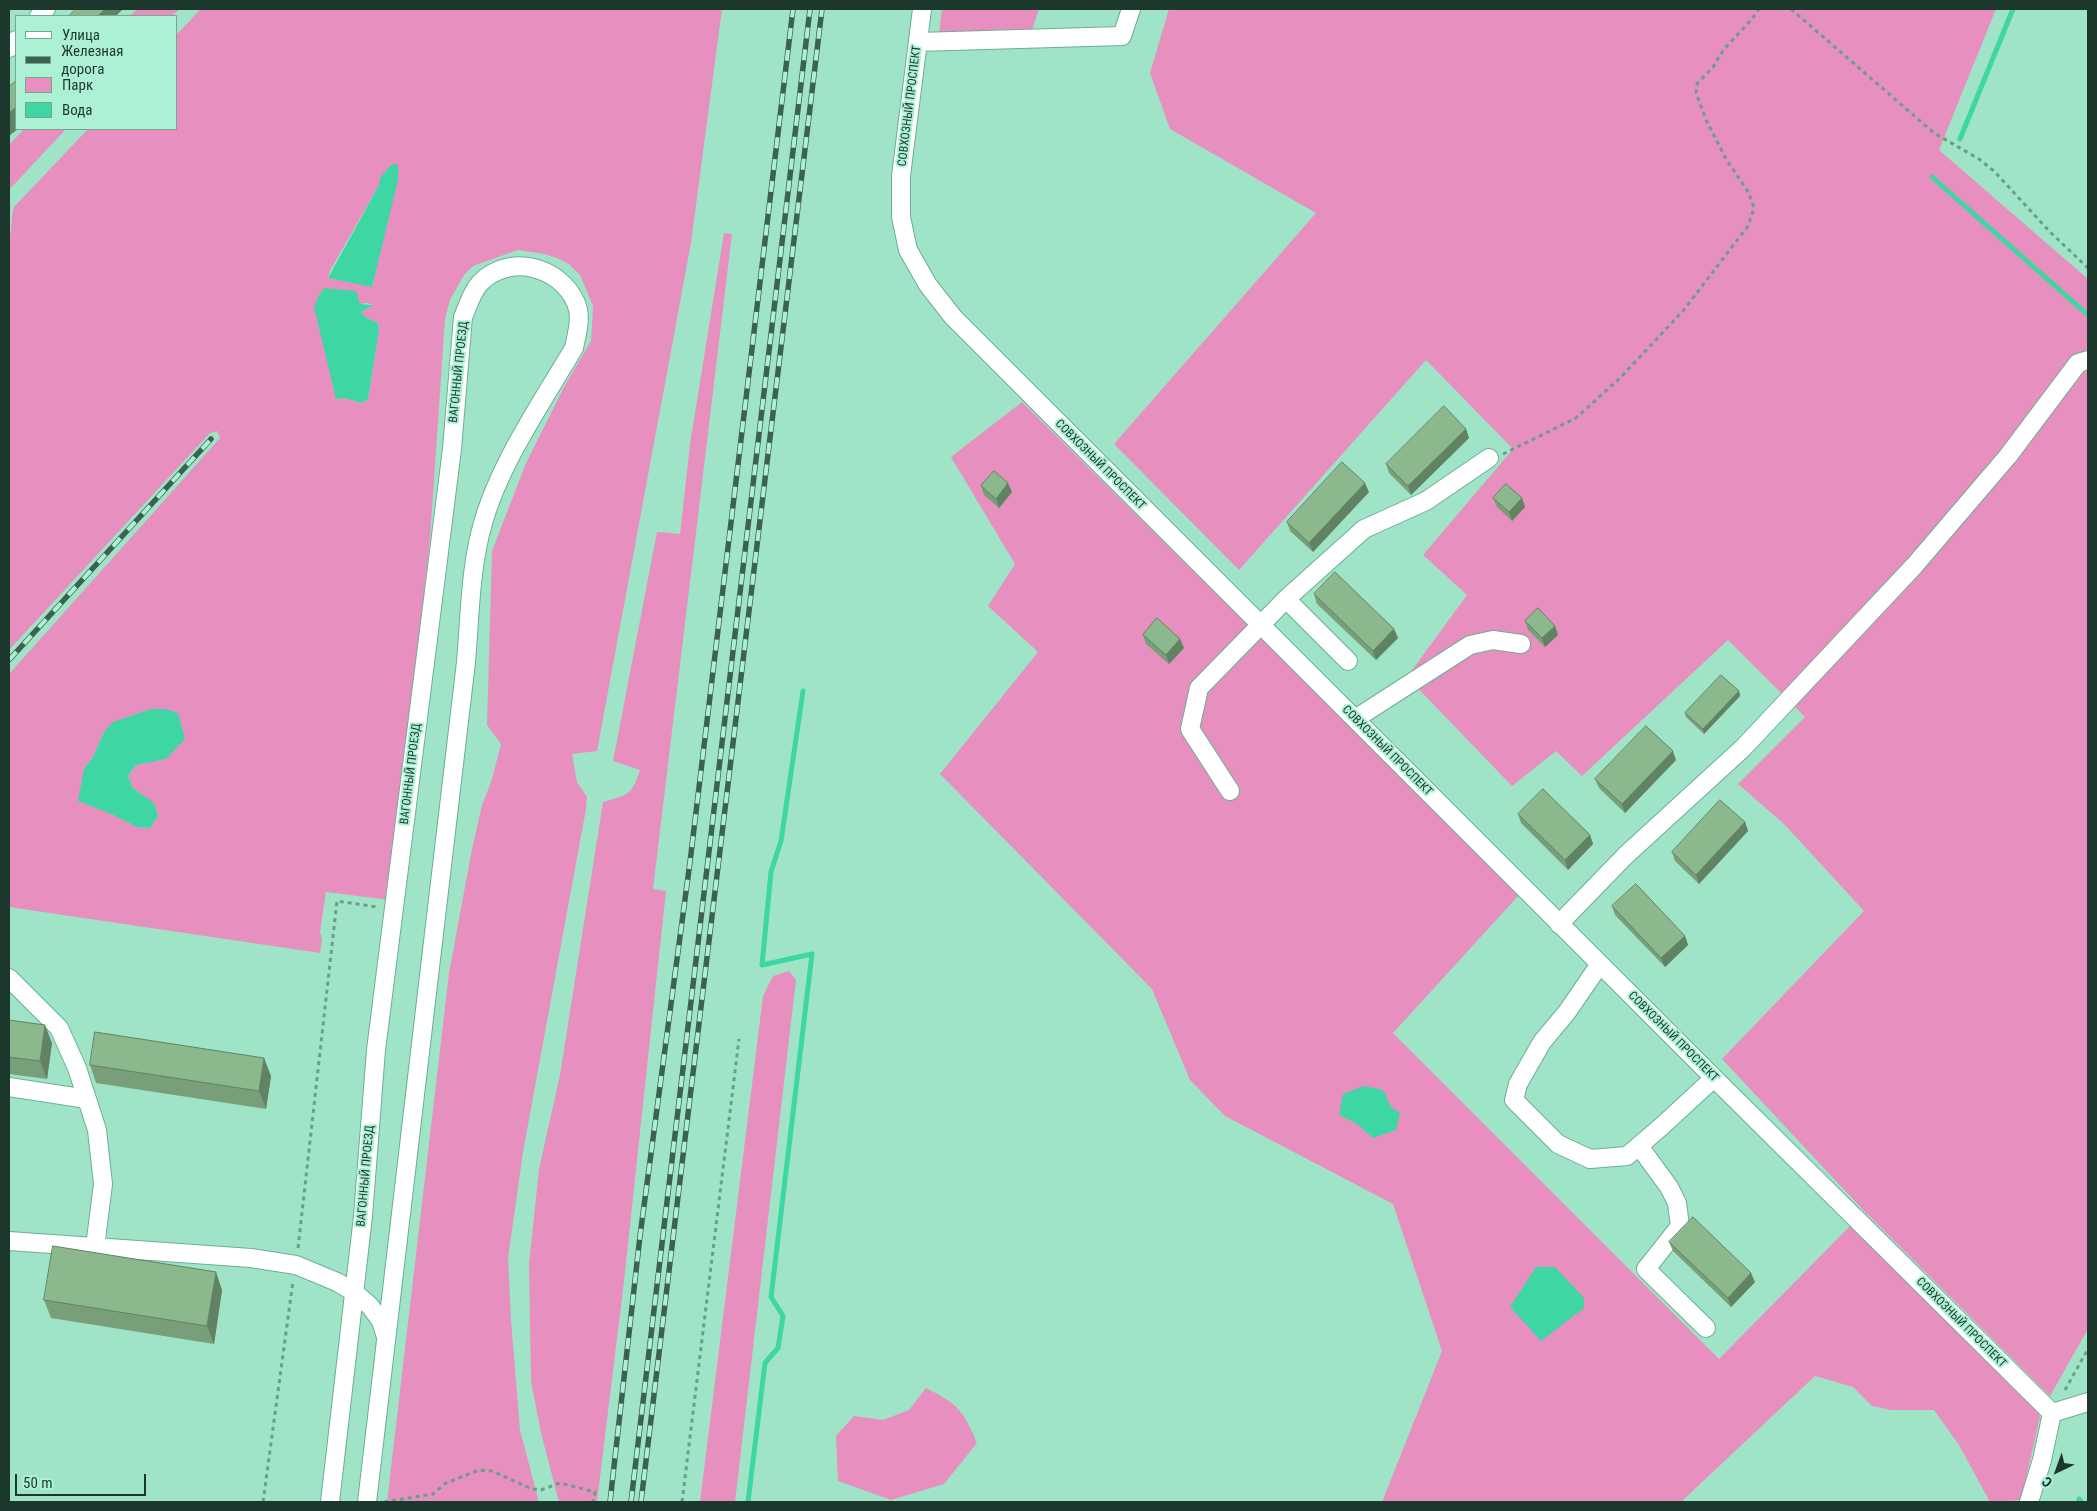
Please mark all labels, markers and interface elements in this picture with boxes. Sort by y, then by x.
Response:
legend [15,15,178,130]
text: Улица [62,26,100,44]
text: Железная дорога [61,42,123,78]
street label: СОВХОЗНЫЙ ПРОСПЕКТ [895,45,925,167]
text: Парк [62,76,93,94]
text: Вода [62,101,92,119]
street label: ВАГОННЫЙ ПРОЕЗД [447,321,471,423]
street label: СОВХОЗНЫЙ ПРОСПЕКТ [1052,417,1148,513]
street label: СОВХОЗНЫЙ ПРОСПЕКТ [1339,703,1435,799]
street label: ВАГОННЫЙ ПРОЕЗД [398,723,424,825]
street label: СОВХОЗНЫЙ ПРОСПЕКТ [1625,989,1721,1085]
street label: ВАГОННЫЙ ПРОЕЗД [354,1125,378,1227]
street label: СОВХОЗНЫЙ ПРОСПЕКТ [1913,1275,2009,1371]
north arrow [2032,1446,2082,1496]
scale bar [18,1464,149,1496]
text: 50 m [23,1474,53,1492]
text: С [2039,1474,2055,1491]

